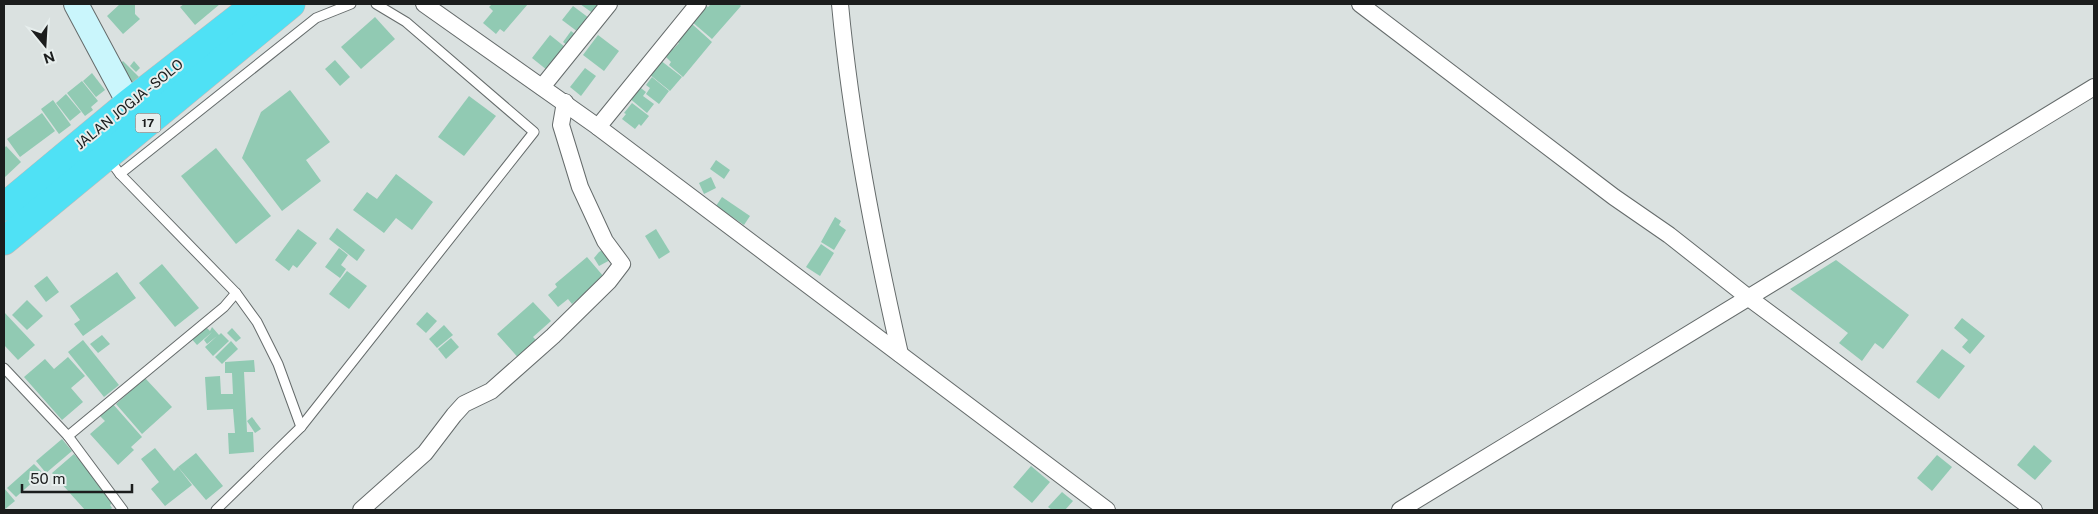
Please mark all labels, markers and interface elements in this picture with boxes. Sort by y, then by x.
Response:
north arrow [20,20,70,70]
text: N [41,48,57,67]
street label: JALAN JOGJA - SOLO [72,56,186,152]
road number: 17 [136,114,160,132]
scale bar [22,462,132,494]
text: 50 m [30,470,65,487]

